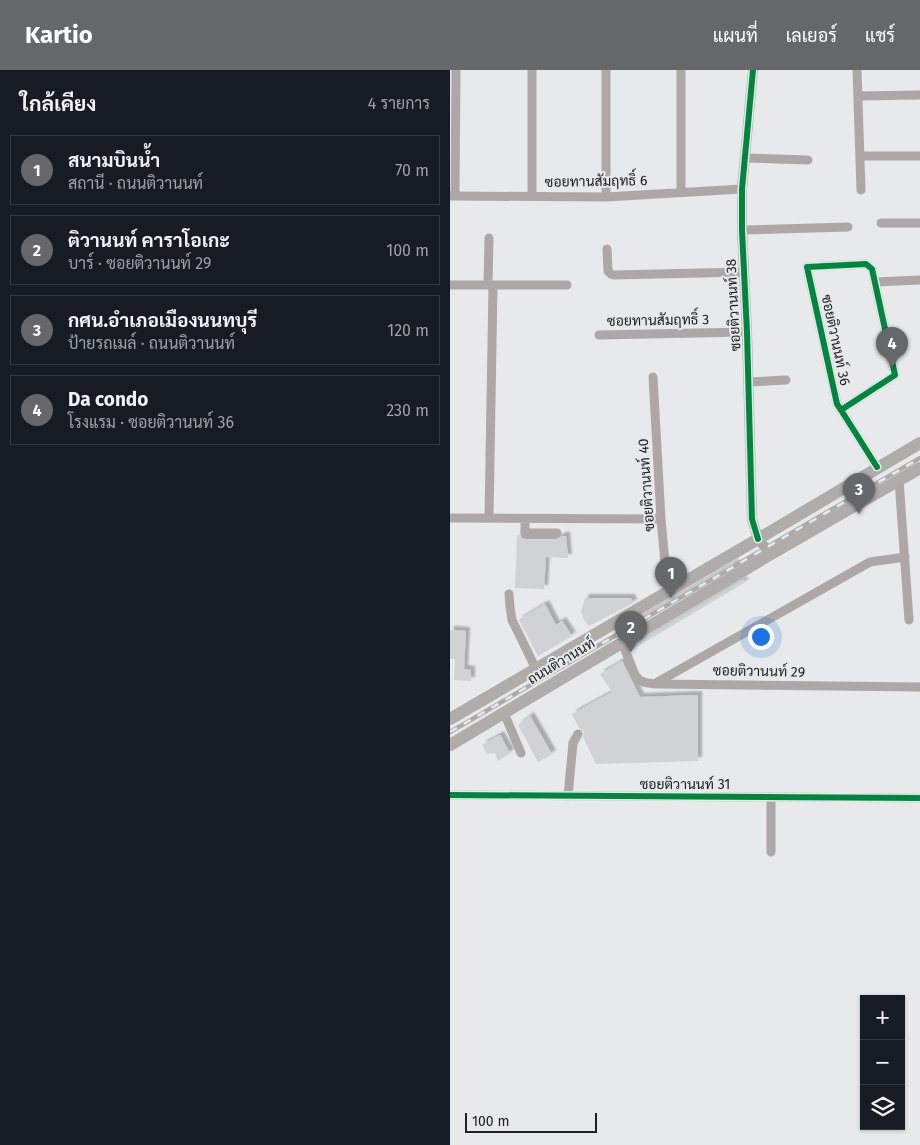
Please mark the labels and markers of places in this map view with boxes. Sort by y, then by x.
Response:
pin: 4 [876,327,908,368]
pin: 3 [843,473,875,514]
pin: 1 [655,557,687,598]
pin: 2 [615,611,647,652]

